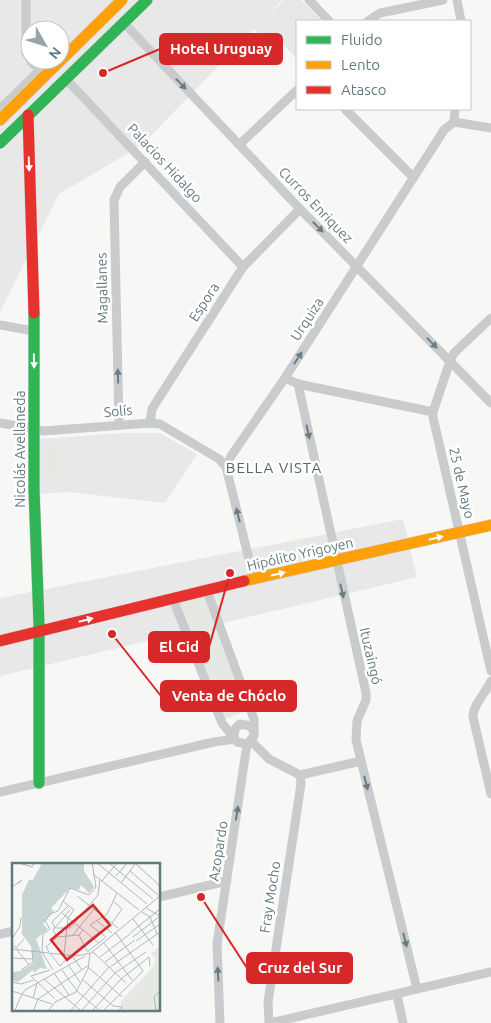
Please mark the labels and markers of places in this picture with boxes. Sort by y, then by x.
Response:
callout: Hotel Uruguay [160,34,282,64]
callout: El Cid [149,632,209,662]
callout: Venta de Chóclo [161,681,296,711]
callout: Cruz del Sur [247,953,352,983]

